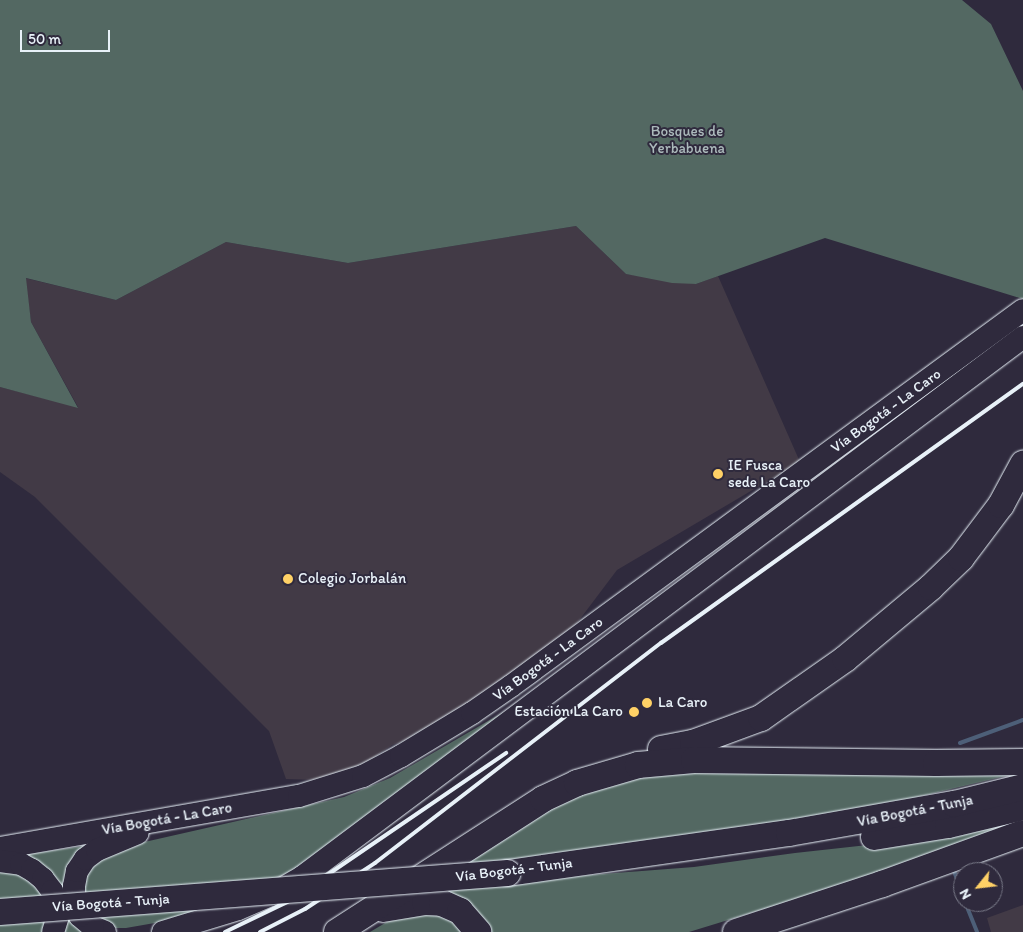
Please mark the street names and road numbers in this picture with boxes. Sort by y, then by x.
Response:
street label: Vía Bogotá - La Caro [827,365,945,457]
street label: Vía Bogotá - La Caro [489,613,607,705]
street label: Vía Bogotá - Tunja [855,791,975,831]
street label: Vía Bogotá - La Caro [100,799,234,839]
street label: Vía Bogotá - Tunja [454,854,574,886]
street label: Vía Bogotá - Tunja [52,890,170,916]

